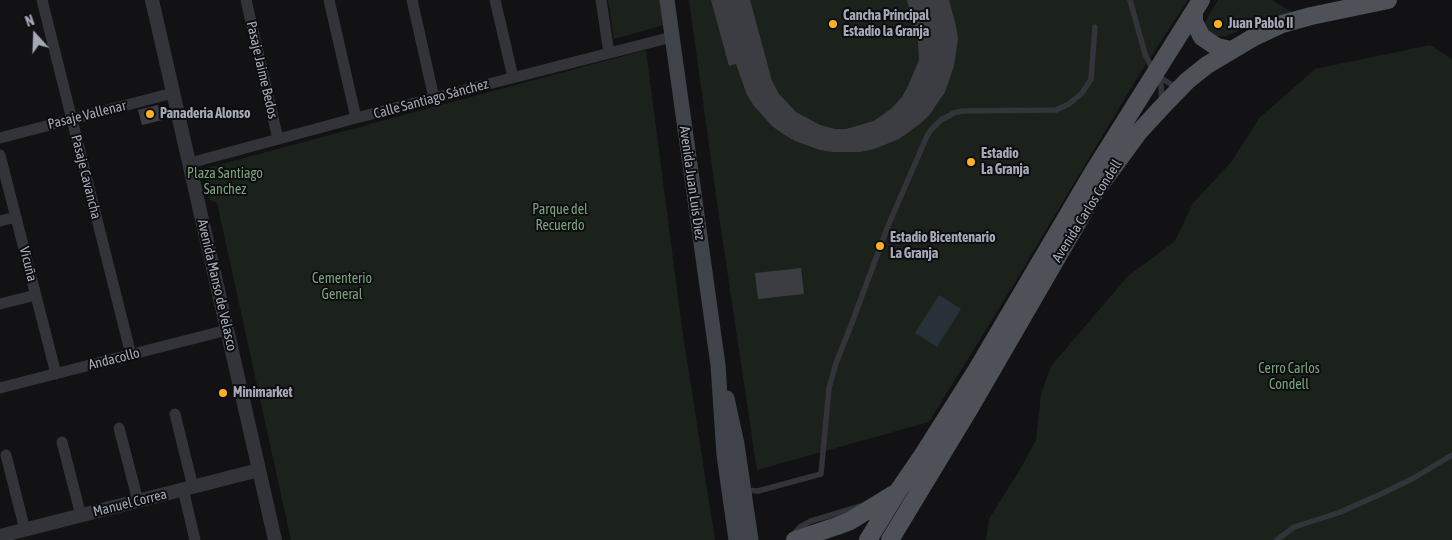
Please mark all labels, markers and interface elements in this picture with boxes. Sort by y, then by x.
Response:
place label: Cancha Principal Estadio la Granja [843,8,929,40]
north arrow [10,10,60,60]
text: N [23,12,36,30]
place label: Juan Pablo II [1228,16,1293,32]
marker: Cancha Principal Estadio la Granja [827,18,839,30]
marker: Juan Pablo II [1212,18,1224,30]
street label: Pasaje Jaime Bedos [243,20,281,120]
street label: Calle Santiago Sánchez [372,76,490,122]
street label: Pasaje Vallenar [46,97,128,133]
place label: Panaderia Alonso [160,106,250,122]
marker: Panaderia Alonso [144,108,156,120]
street label: Avenida Juan Luis Diez [676,125,708,241]
street label: Pasaje Cavancha [67,133,105,221]
place label: Estadio La Granja [981,146,1029,178]
marker: Estadio La Granja [965,156,977,168]
street label: Avenida Carlos Condell [1049,157,1125,265]
park label: Plaza Santiago Sanchez [187,166,263,198]
park label: Parque del Recuerdo [532,202,588,234]
street label: Avenida Manso de Velasco [194,218,240,352]
place label: Estadio Bicentenario La Granja [890,230,995,262]
marker: Estadio Bicentenario La Granja [874,240,886,252]
street label: Vicuña [16,245,40,283]
park label: Cementerio General [312,271,372,304]
street label: Andacollo [87,345,141,373]
park label: Cerro Carlos Condell [1258,361,1320,394]
place label: Minimarket [233,385,293,401]
marker: Minimarket [217,387,229,399]
street label: Manuel Correa [91,486,169,520]

